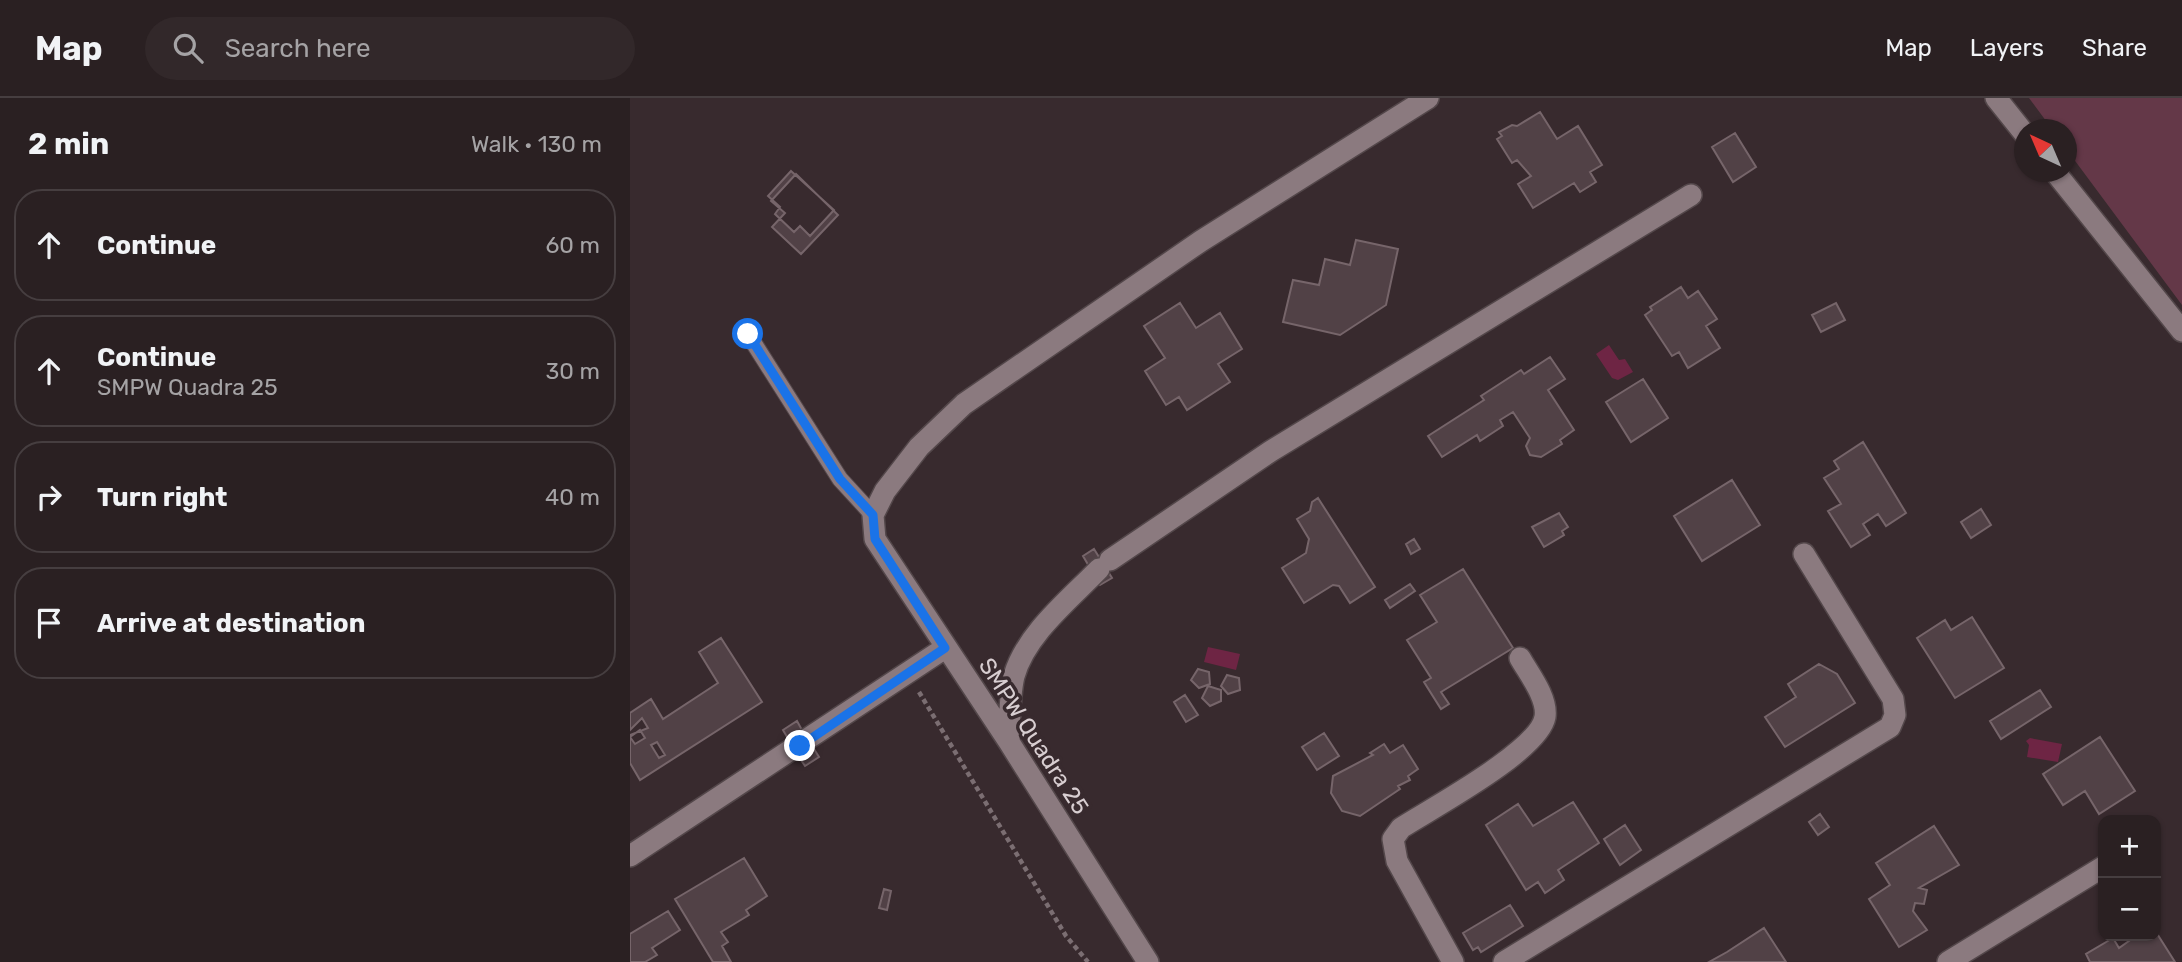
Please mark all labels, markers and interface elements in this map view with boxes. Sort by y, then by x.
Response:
search box [145,17,635,80]
text: Map [35,29,103,68]
icon: search [169,29,207,67]
text: Search here [225,33,370,64]
text: Map [1885,34,1932,62]
text: Layers [1970,34,2044,62]
text: Share [2082,34,2147,62]
north arrow [2014,119,2077,182]
text: 2 min [28,126,109,162]
text: Walk · 130 m [471,130,602,158]
icon: ahead [30,226,68,264]
text: Continue [97,230,216,261]
text: 60 m [545,231,600,259]
route start [732,318,763,349]
text: Continue [97,342,216,373]
icon: ahead [30,352,68,390]
text: 30 m [545,357,600,385]
text: SMPW Quadra 25 [97,373,278,401]
icon: right [30,478,68,516]
text: Turn right [97,482,227,513]
text: 40 m [545,483,600,511]
icon: arrive [30,604,68,642]
text: Arrive at destination [97,608,365,639]
street label: SMPW Quadra 25 [973,653,1095,819]
route end [784,730,815,761]
map controls [2098,815,2161,941]
button: + [2098,815,2161,878]
button: − [2098,878,2161,941]

